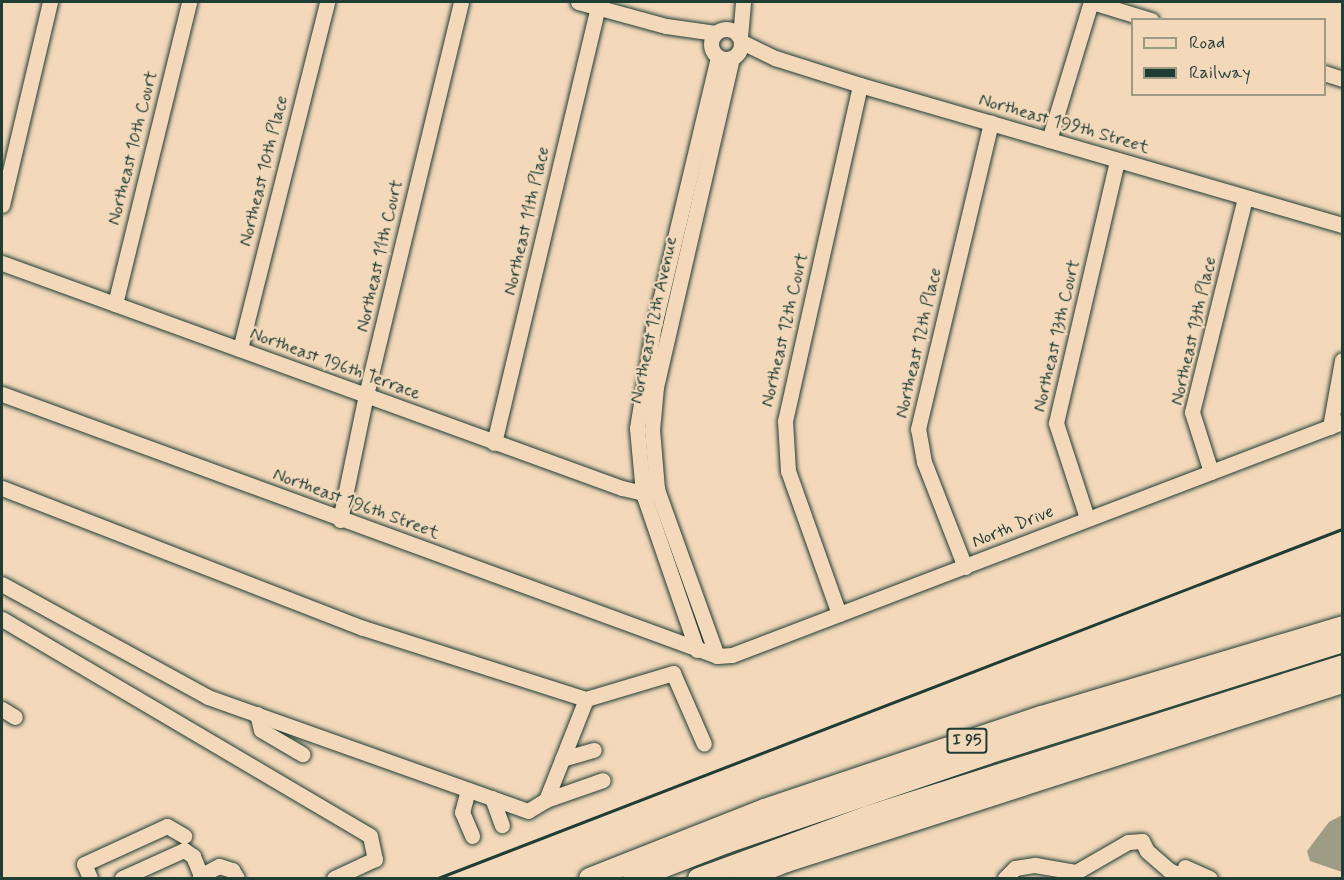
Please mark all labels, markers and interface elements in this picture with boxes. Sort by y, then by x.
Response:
legend [1131,18,1326,96]
text: Road [1189,31,1225,55]
text: Railway [1189,61,1251,85]
street label: Northeast 10th Court [103,69,163,227]
street label: Northeast 199th Street [976,89,1152,159]
street label: Northeast 10th Place [235,93,293,249]
street label: Northeast 11th Place [499,144,555,298]
street label: Northeast 11th Court [352,178,408,334]
street label: Northeast 12th Avenue [626,234,682,406]
street label: Northeast 12th Court [757,251,813,409]
street label: Northeast 13th Place [1166,255,1222,407]
street label: Northeast 13th Court [1029,258,1085,414]
street label: Northeast 12th Place [891,266,947,420]
street label: Northeast 196th Terrace [247,323,423,405]
street label: Northeast 196th Street [270,464,442,544]
street label: North Drive [969,501,1057,553]
road number: I 95 [946,728,988,754]

